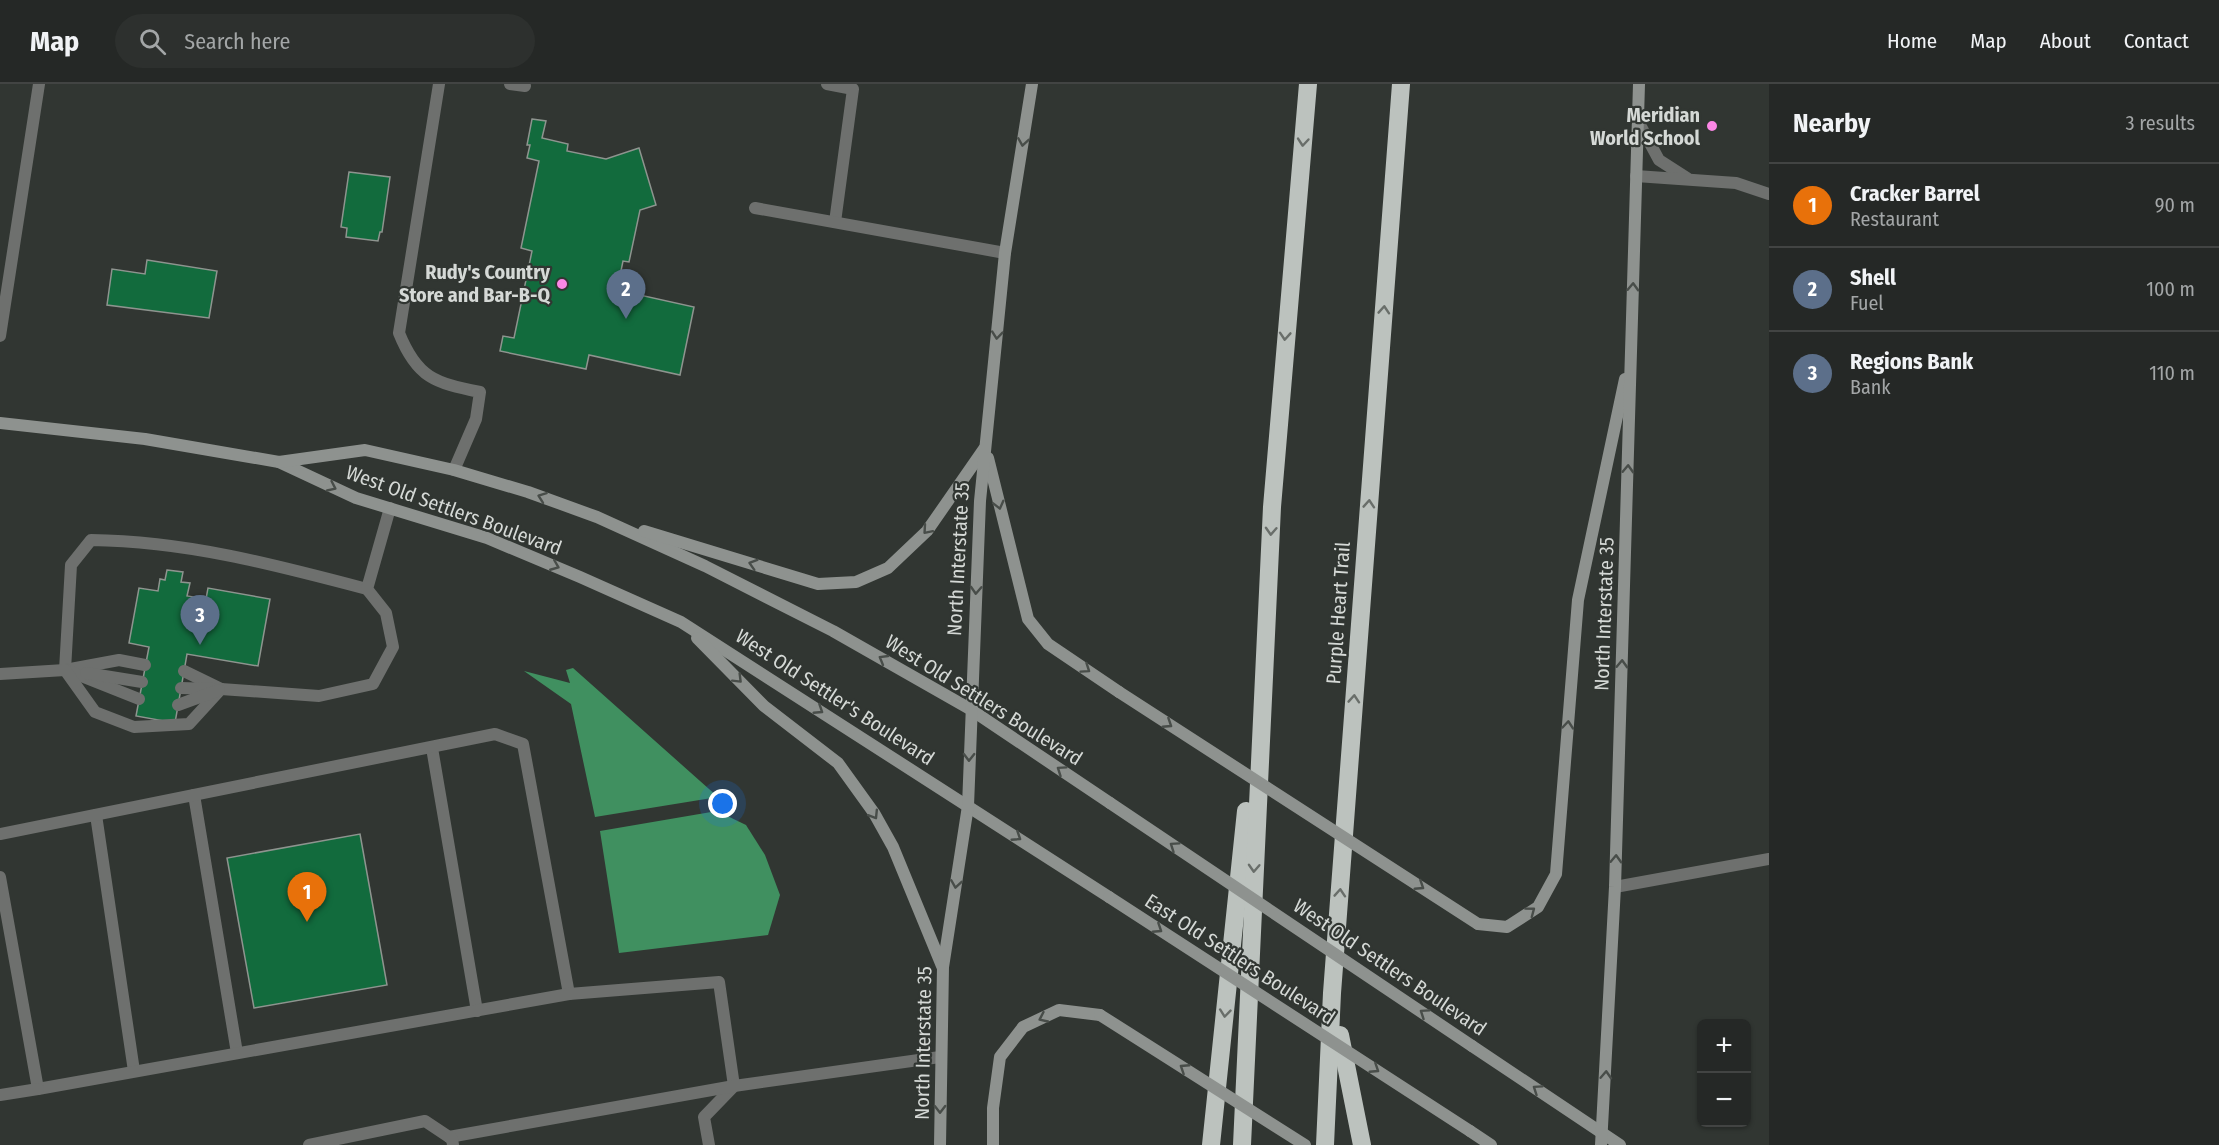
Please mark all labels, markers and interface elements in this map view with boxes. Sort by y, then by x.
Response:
search box [115,14,535,68]
text: Map [30,25,79,58]
icon: search [136,25,169,58]
text: Search here [184,28,290,55]
text: Home [1887,28,1937,54]
text: Map [1970,28,2007,54]
text: About [2040,28,2091,54]
text: Contact [2124,28,2189,54]
place label: Meridian World School [1590,103,1701,150]
text: Nearby [1793,108,1870,139]
text: 3 results [2126,111,2195,135]
marker: Meridian World School [1705,119,1719,133]
one-way arrow [1017,137,1029,146]
one-way arrow [1296,138,1309,147]
text: Cracker Barrel [1850,180,1980,207]
text: 1 [1808,193,1817,217]
text: 90 m [2155,193,2195,217]
text: Restaurant [1850,207,1939,231]
place label: Rudy's Country Store and Bar-B-Q [399,260,550,307]
text: Shell [1850,264,1896,291]
pin: 2 [606,270,646,319]
marker: Rudy's Country Store and Bar-B-Q [555,277,569,291]
text: 2 [1808,277,1817,301]
text: 100 m [2146,277,2195,301]
one-way arrow [1627,283,1640,292]
text: Fuel [1850,291,1884,315]
one-way arrow [1377,305,1390,314]
one-way arrow [991,330,1004,340]
one-way arrow [1279,332,1292,341]
text: Regions Bank [1850,348,1973,375]
text: 3 [1808,361,1817,385]
text: 110 m [2149,361,2195,385]
text: Bank [1850,375,1891,399]
street label: West Old Settlers Boulevard [343,460,565,560]
one-way arrow [1622,465,1634,474]
one-way arrow [326,480,337,492]
street label: North Interstate 35 [942,482,974,636]
one-way arrow [537,492,548,504]
one-way arrow [992,500,1005,510]
one-way arrow [1362,500,1375,509]
one-way arrow [923,523,934,534]
one-way arrow [1264,526,1277,535]
street label: North Interstate 35 [1589,537,1619,691]
street label: Purple Heart Trail [1321,541,1355,685]
one-way arrow [549,559,560,571]
one-way arrow [748,559,759,571]
one-way arrow [969,586,982,595]
pin: 3 [180,596,220,645]
street label: West Old Settler's Boulevard [731,624,939,770]
street label: West Old Settlers Boulevard [881,629,1087,771]
one-way arrow [879,655,889,666]
one-way arrow [1616,660,1628,669]
one-way arrow [1079,662,1090,673]
one-way arrow [730,671,741,682]
one-way arrow [1348,694,1361,703]
one-way arrow [813,703,823,715]
one-way arrow [1162,716,1172,728]
one-way arrow [1561,720,1574,729]
one-way arrow [963,753,975,762]
one-way arrow [1057,767,1068,778]
your location [708,789,737,818]
one-way arrow [867,809,879,819]
one-way arrow [1011,830,1021,842]
one-way arrow [1170,842,1181,853]
one-way arrow [1610,855,1623,864]
one-way arrow [1248,864,1261,873]
pin: 1 [288,872,326,922]
one-way arrow [1414,879,1424,891]
one-way arrow [950,880,962,889]
one-way arrow [1333,888,1346,897]
street label: East Old Settlers Boulevard [1140,889,1340,1029]
street label: West Old Settlers Boulevard [1289,893,1491,1041]
one-way arrow [1524,907,1535,918]
one-way arrow [1151,922,1162,933]
street label: North Interstate 35 [910,966,936,1120]
one-way arrow [1219,1009,1231,1018]
one-way arrow [1419,1009,1430,1020]
one-way arrow [1039,1010,1050,1022]
map controls [1697,1019,1751,1127]
button: + [1697,1019,1751,1073]
one-way arrow [1369,1062,1379,1074]
one-way arrow [1180,1065,1191,1076]
one-way arrow [1599,1070,1612,1079]
button: − [1697,1073,1751,1127]
one-way arrow [1532,1085,1543,1096]
one-way arrow [934,1105,946,1114]

